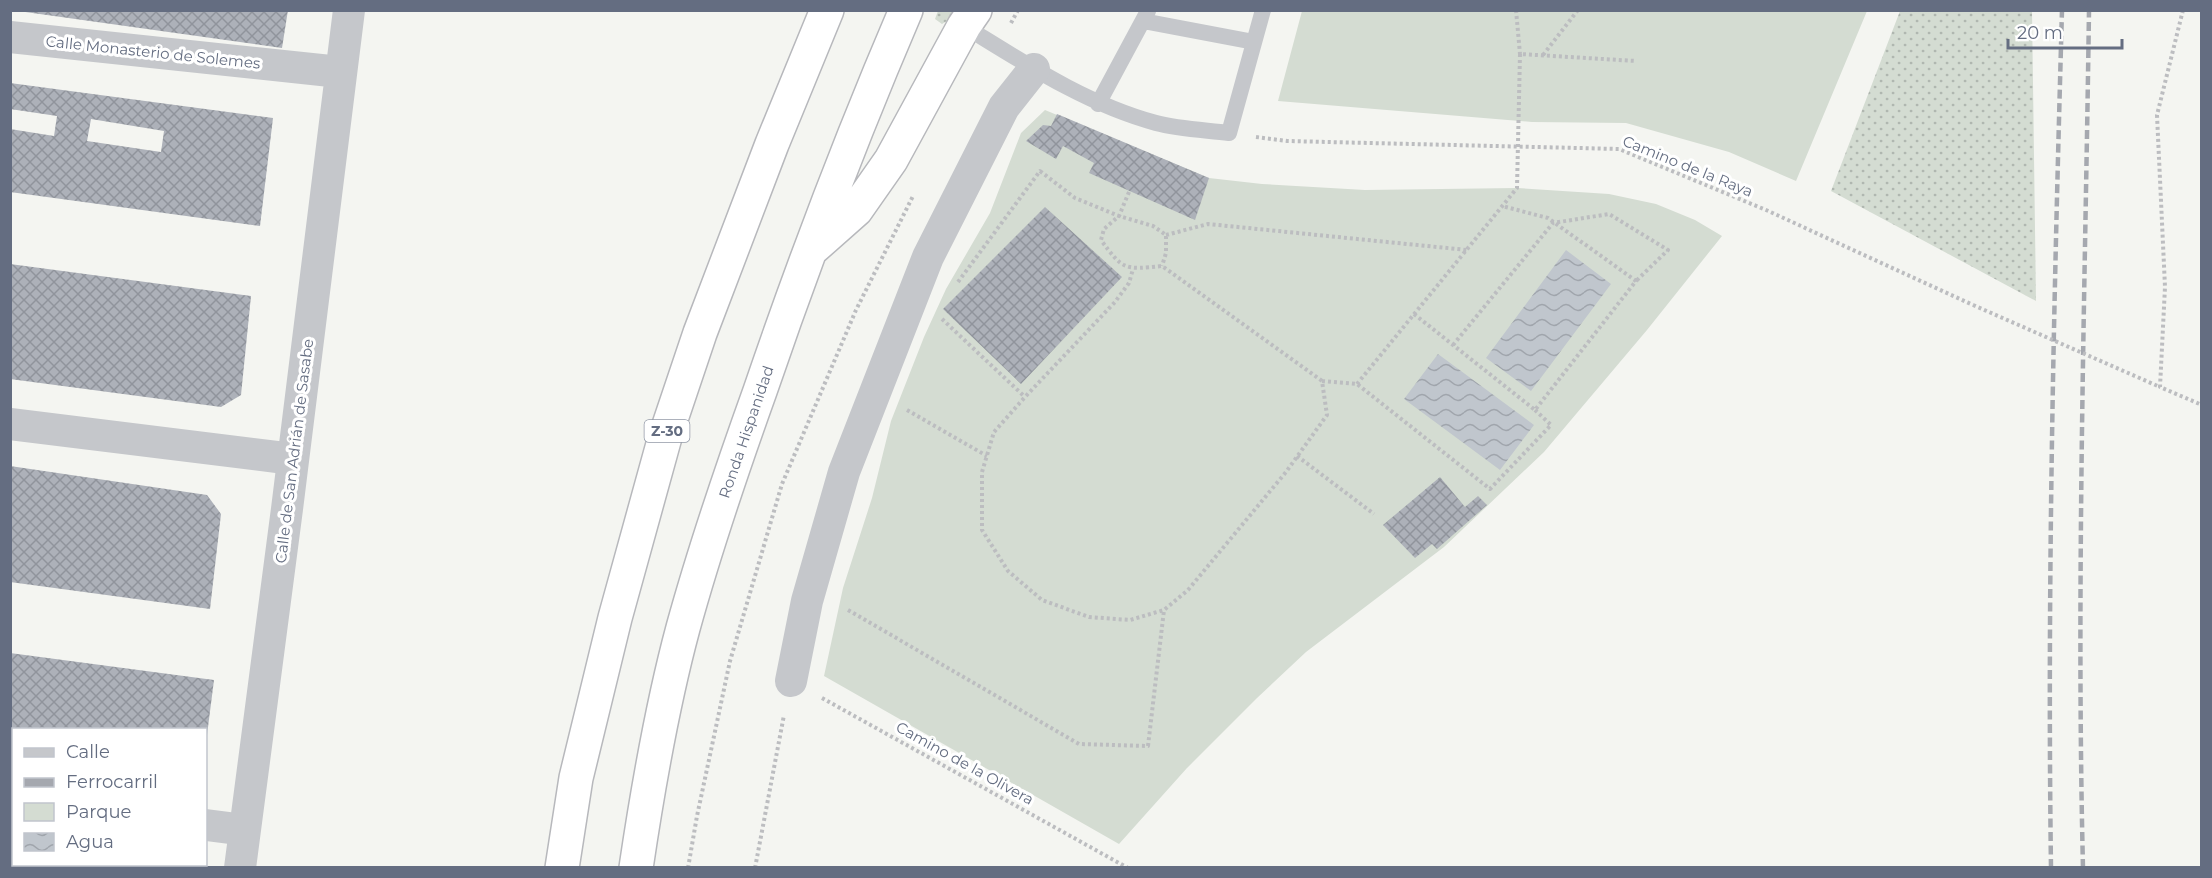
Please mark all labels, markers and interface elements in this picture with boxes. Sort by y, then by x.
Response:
scale bar [2008,12,2122,50]
text: 20 m [2017,22,2063,44]
street label: Calle Monasterio de Solemes [45,31,261,73]
street label: Camino de la Raya [1620,131,1756,201]
street label: Calle de San Adrián de Sasabe [271,338,317,564]
street label: Ronda Hispanidad [714,363,778,501]
road number: Z-30 [644,420,690,442]
street label: Camino de la Olivera [893,717,1037,809]
legend [12,728,207,866]
text: Calle [66,741,110,763]
text: Ferrocarril [66,771,158,793]
text: Parque [66,801,132,823]
text: Agua [66,831,114,853]

